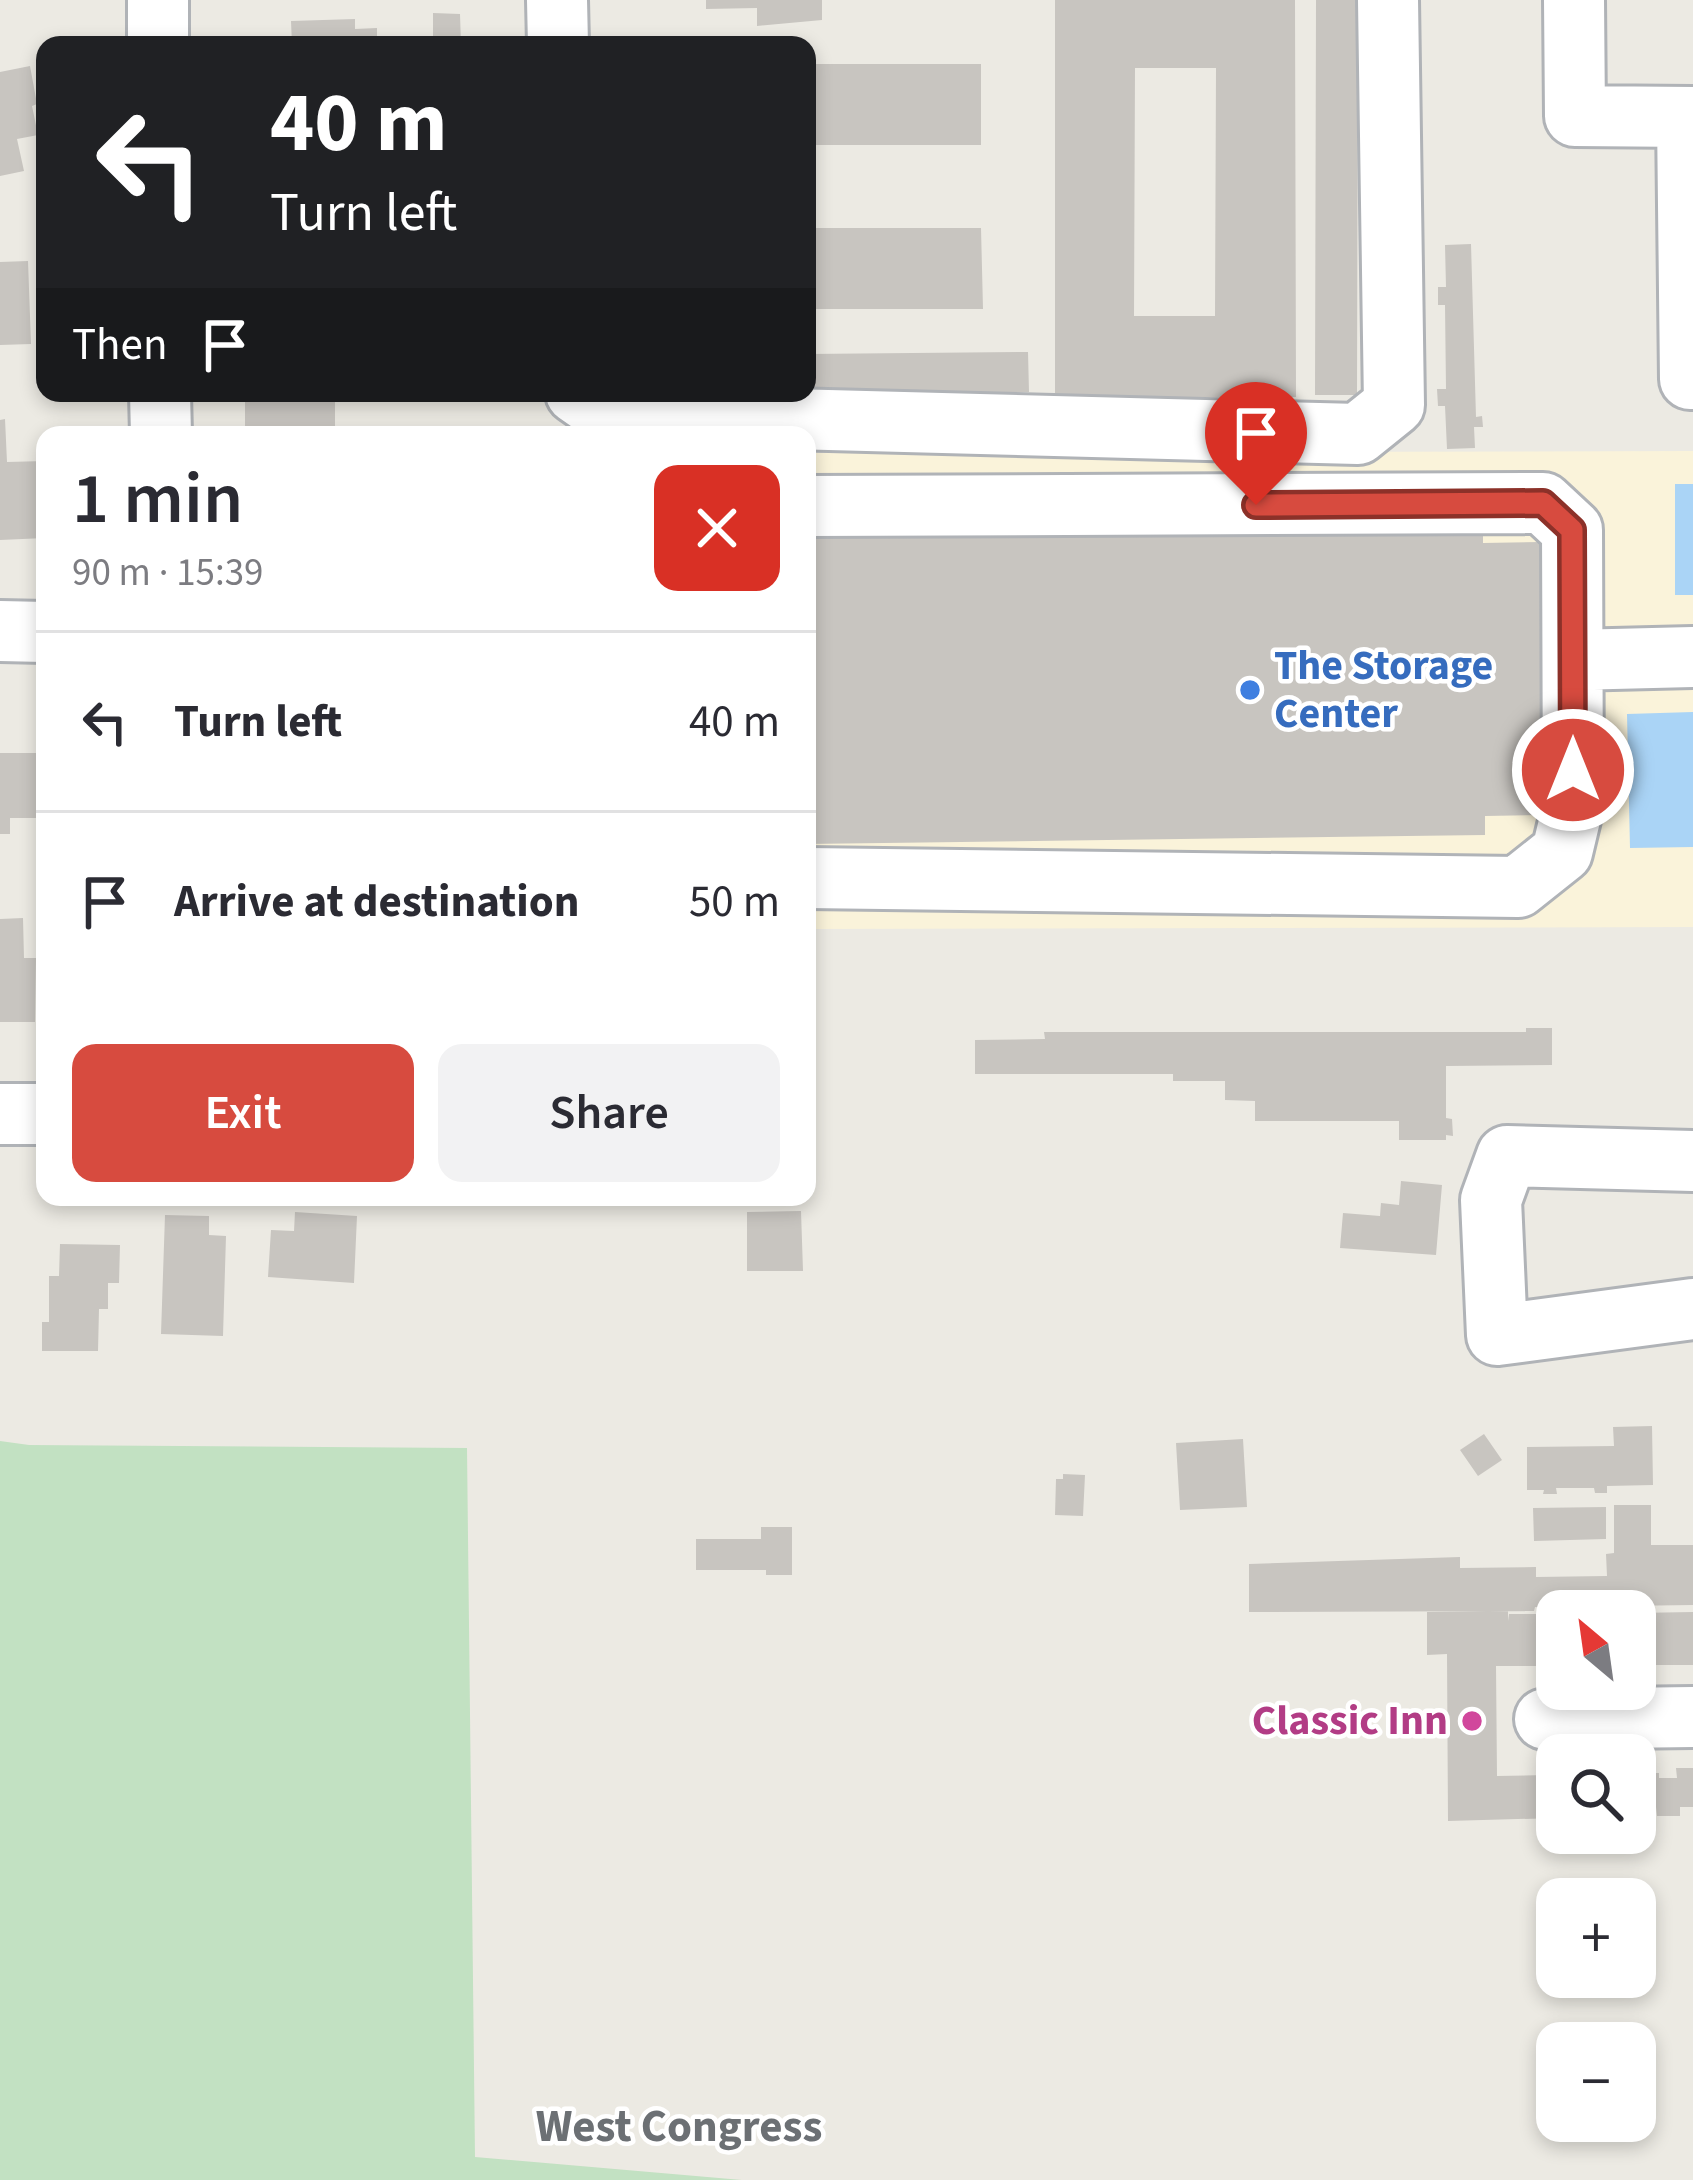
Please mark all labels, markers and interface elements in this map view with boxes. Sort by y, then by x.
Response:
text: 40 m [270,64,448,184]
icon: left [72,84,228,240]
text: Turn left [270,175,457,252]
icon: arrive [192,312,258,378]
text: Then [72,313,168,377]
pin [1205,382,1307,505]
icon: arrive [1223,400,1289,466]
text: 1 min [72,448,243,551]
button: close [654,465,780,591]
text: 90 m · 15:39 [72,545,263,601]
place label: The Storage Center [1274,636,1493,744]
marker: The Storage Center [1237,677,1263,703]
icon: left [72,689,138,755]
text: Turn left [174,690,342,754]
text: 40 m [689,690,780,754]
position arrow [1510,707,1636,833]
icon: arrive [72,869,138,935]
text: Arrive at destination [174,870,579,934]
text: 50 m [689,870,780,934]
button: Exit [72,1044,414,1182]
button: Share [438,1044,780,1182]
north arrow [1536,1590,1656,1710]
map controls [1536,1590,1656,2142]
place label: Classic Inn [1252,1691,1448,1751]
marker: Classic Inn [1459,1708,1485,1734]
button: search [1536,1734,1656,1854]
button: + [1536,1878,1656,1998]
button: − [1536,2022,1656,2142]
district label: West Congress [536,2095,822,2159]

